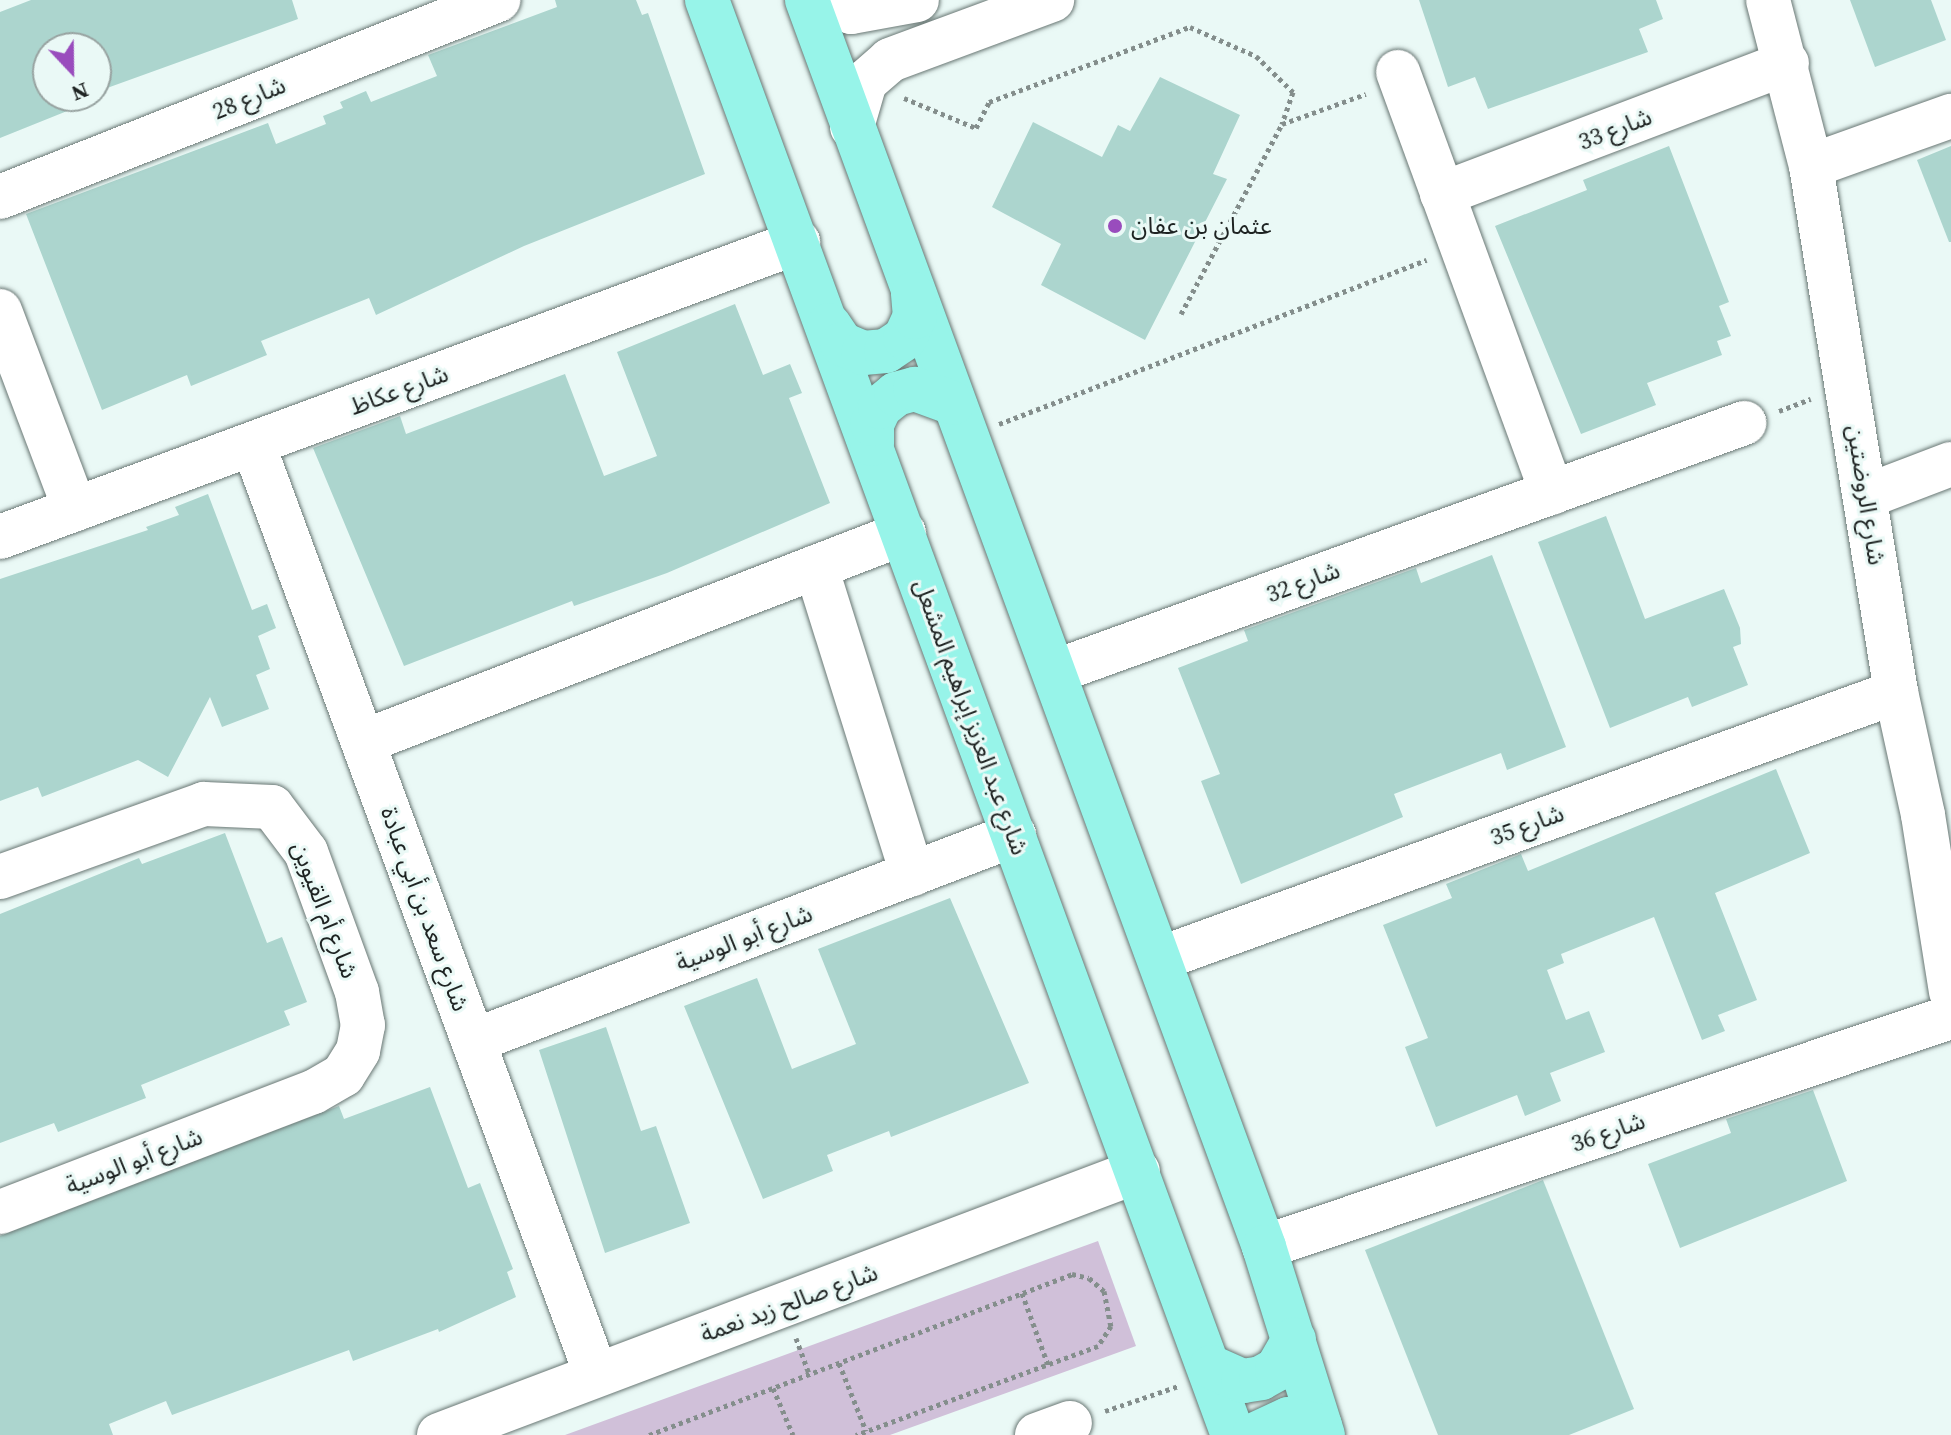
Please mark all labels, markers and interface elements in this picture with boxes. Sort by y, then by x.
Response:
north arrow [32,32,112,112]
street label: شارع 28 [208,70,290,126]
text: N [67,75,93,109]
street label: شارع 33 [1574,102,1656,156]
place label: عثمان بن عفان [1131,212,1272,240]
marker: عثمان بن عفان [1106,217,1124,235]
street label: شارع عكاظ [346,359,452,421]
street label: شارع الروضتين [1841,423,1891,567]
street label: شارع 32 [1262,555,1344,609]
street label: شارع عبد العزيز إبراهيم المشعل [908,575,1034,859]
street label: شارع 35 [1486,798,1568,852]
street label: شارع سعد بن أبي عبادة [375,803,475,1015]
street label: شارع أم القيوين [286,838,364,982]
street label: شارع أبو الوسية [672,899,816,977]
street label: شارع 36 [1567,1106,1649,1158]
street label: شارع أبو الوسية [62,1122,206,1200]
street label: شارع صالح زيد نعمة [696,1258,882,1348]

